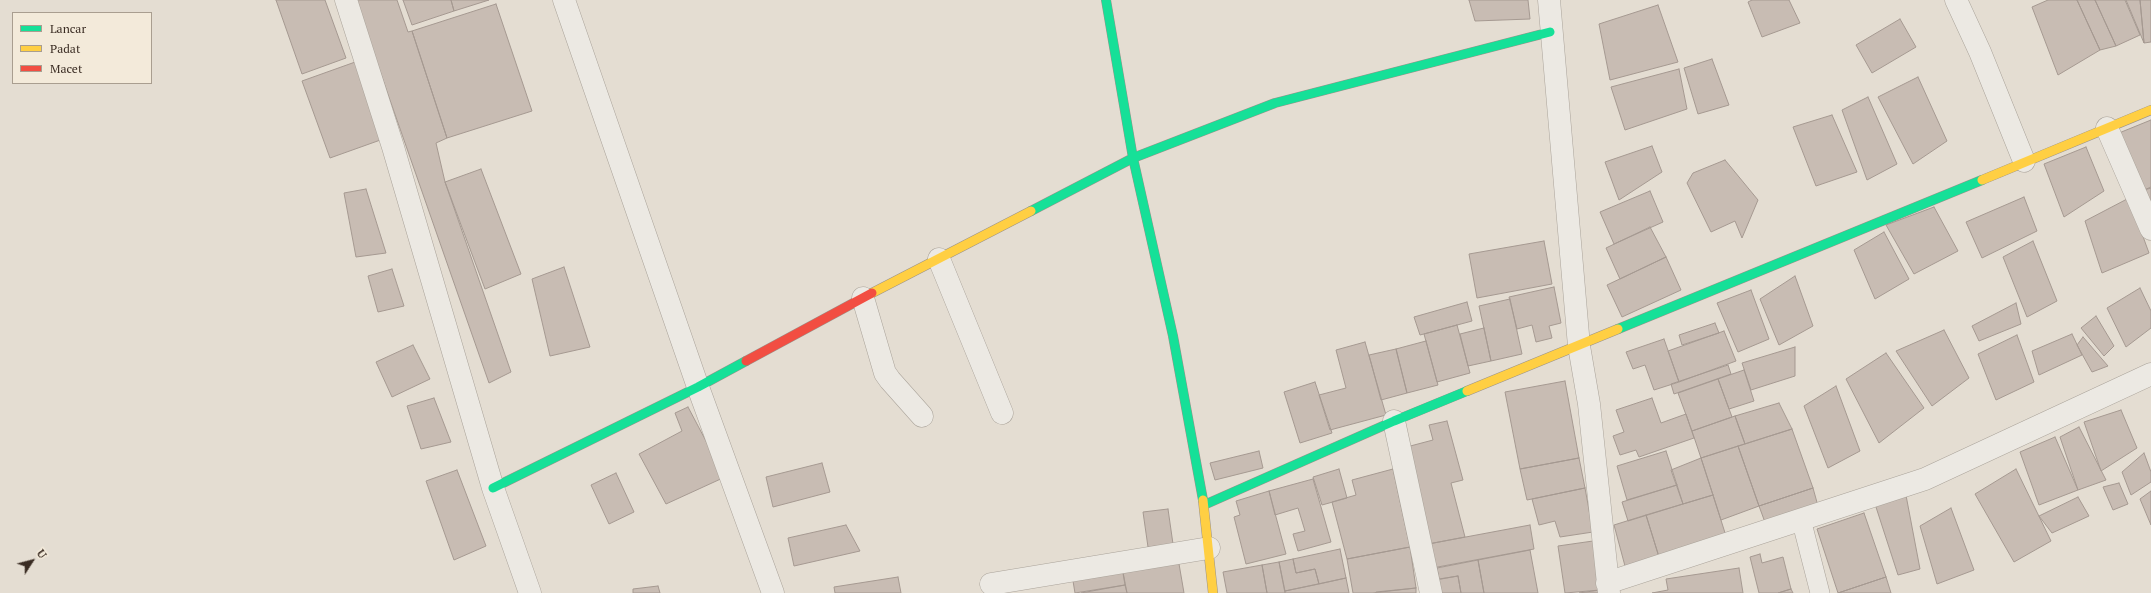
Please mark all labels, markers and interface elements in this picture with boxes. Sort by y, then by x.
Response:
legend [12,12,152,84]
text: Lancar [50,21,86,36]
text: Padat [50,41,80,56]
text: Macet [50,61,82,76]
north arrow [12,541,52,581]
text: U [34,547,50,561]

